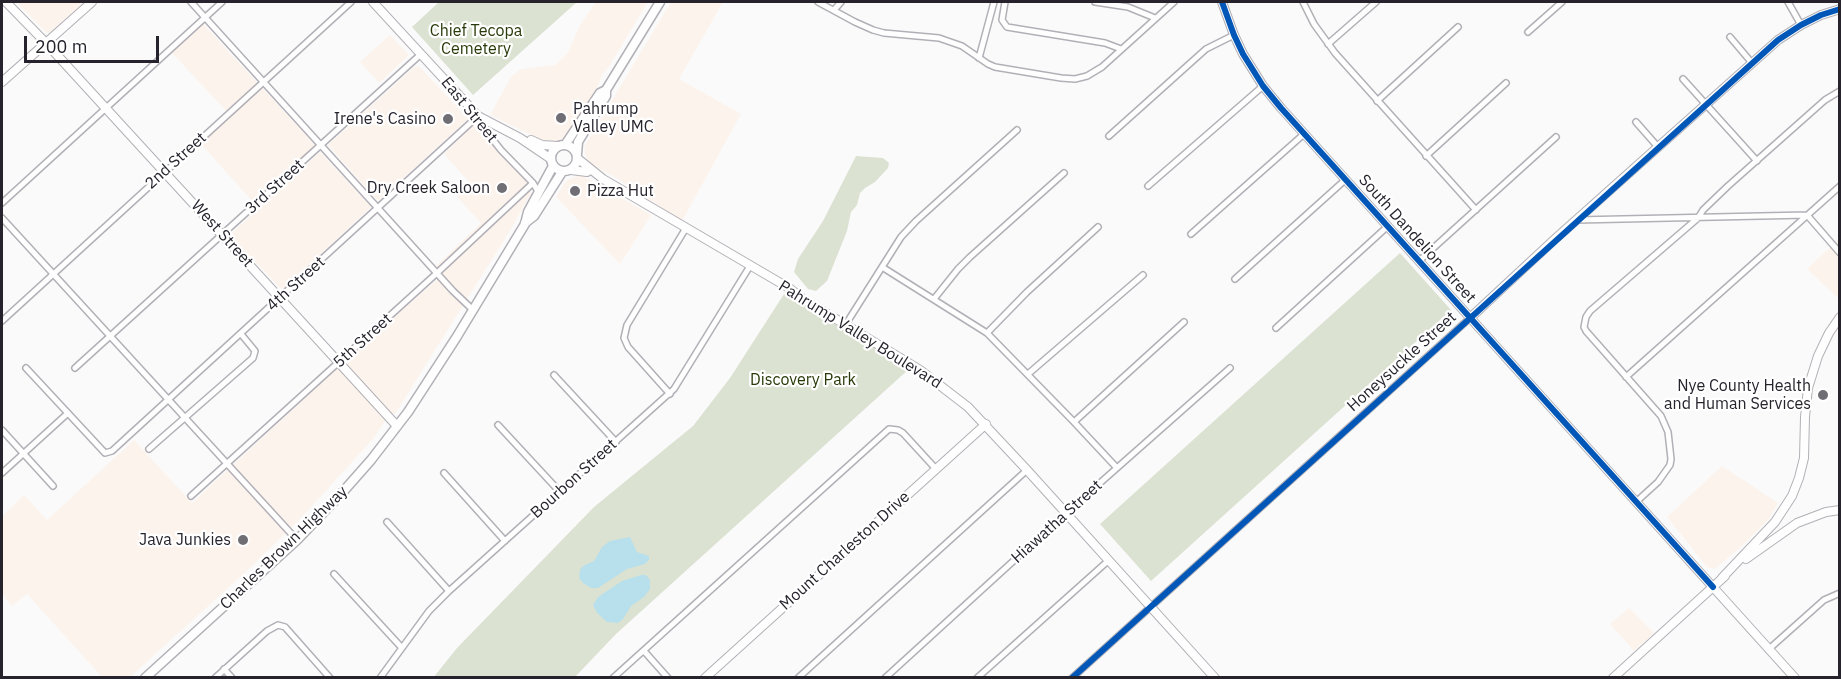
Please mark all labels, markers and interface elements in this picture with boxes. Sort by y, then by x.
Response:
park label: Chief Tecopa Cemetery [430,21,522,59]
scale bar [27,24,162,62]
text: 200 m [35,35,87,58]
street label: East Street [437,73,501,147]
place label: Pahrump Valley UMC [573,99,654,137]
place label: Irene's Casino [334,109,436,129]
marker: Pahrump Valley UMC [554,111,568,125]
marker: Irene's Casino [441,112,455,126]
street label: 2nd Street [141,129,211,193]
street label: 3rd Street [242,156,308,218]
street label: South Dandelion Street [1354,171,1480,307]
place label: Dry Creek Saloon [367,178,490,198]
marker: Dry Creek Saloon [495,181,509,195]
place label: Pizza Hut [587,181,654,201]
marker: Pizza Hut [568,184,582,198]
street label: West Street [187,196,257,272]
street label: 4th Street [263,253,329,315]
street label: Pahrump Valley Boulevard [775,277,945,393]
street label: Honeysuckle Street [1344,308,1460,416]
street label: 5th Street [330,310,396,372]
park label: Discovery Park [750,370,856,390]
place label: Nye County Health and Human Services [1664,376,1811,414]
marker: Nye County Health and Human Services [1816,388,1830,402]
street label: Bourbon Street [527,435,621,523]
street label: Hiawatha Street [1008,476,1106,568]
street label: Charles Brown Highway [216,482,352,614]
street label: Mount Charleston Drive [776,488,914,614]
place label: Java Junkies [139,530,231,550]
marker: Java Junkies [236,533,250,547]

